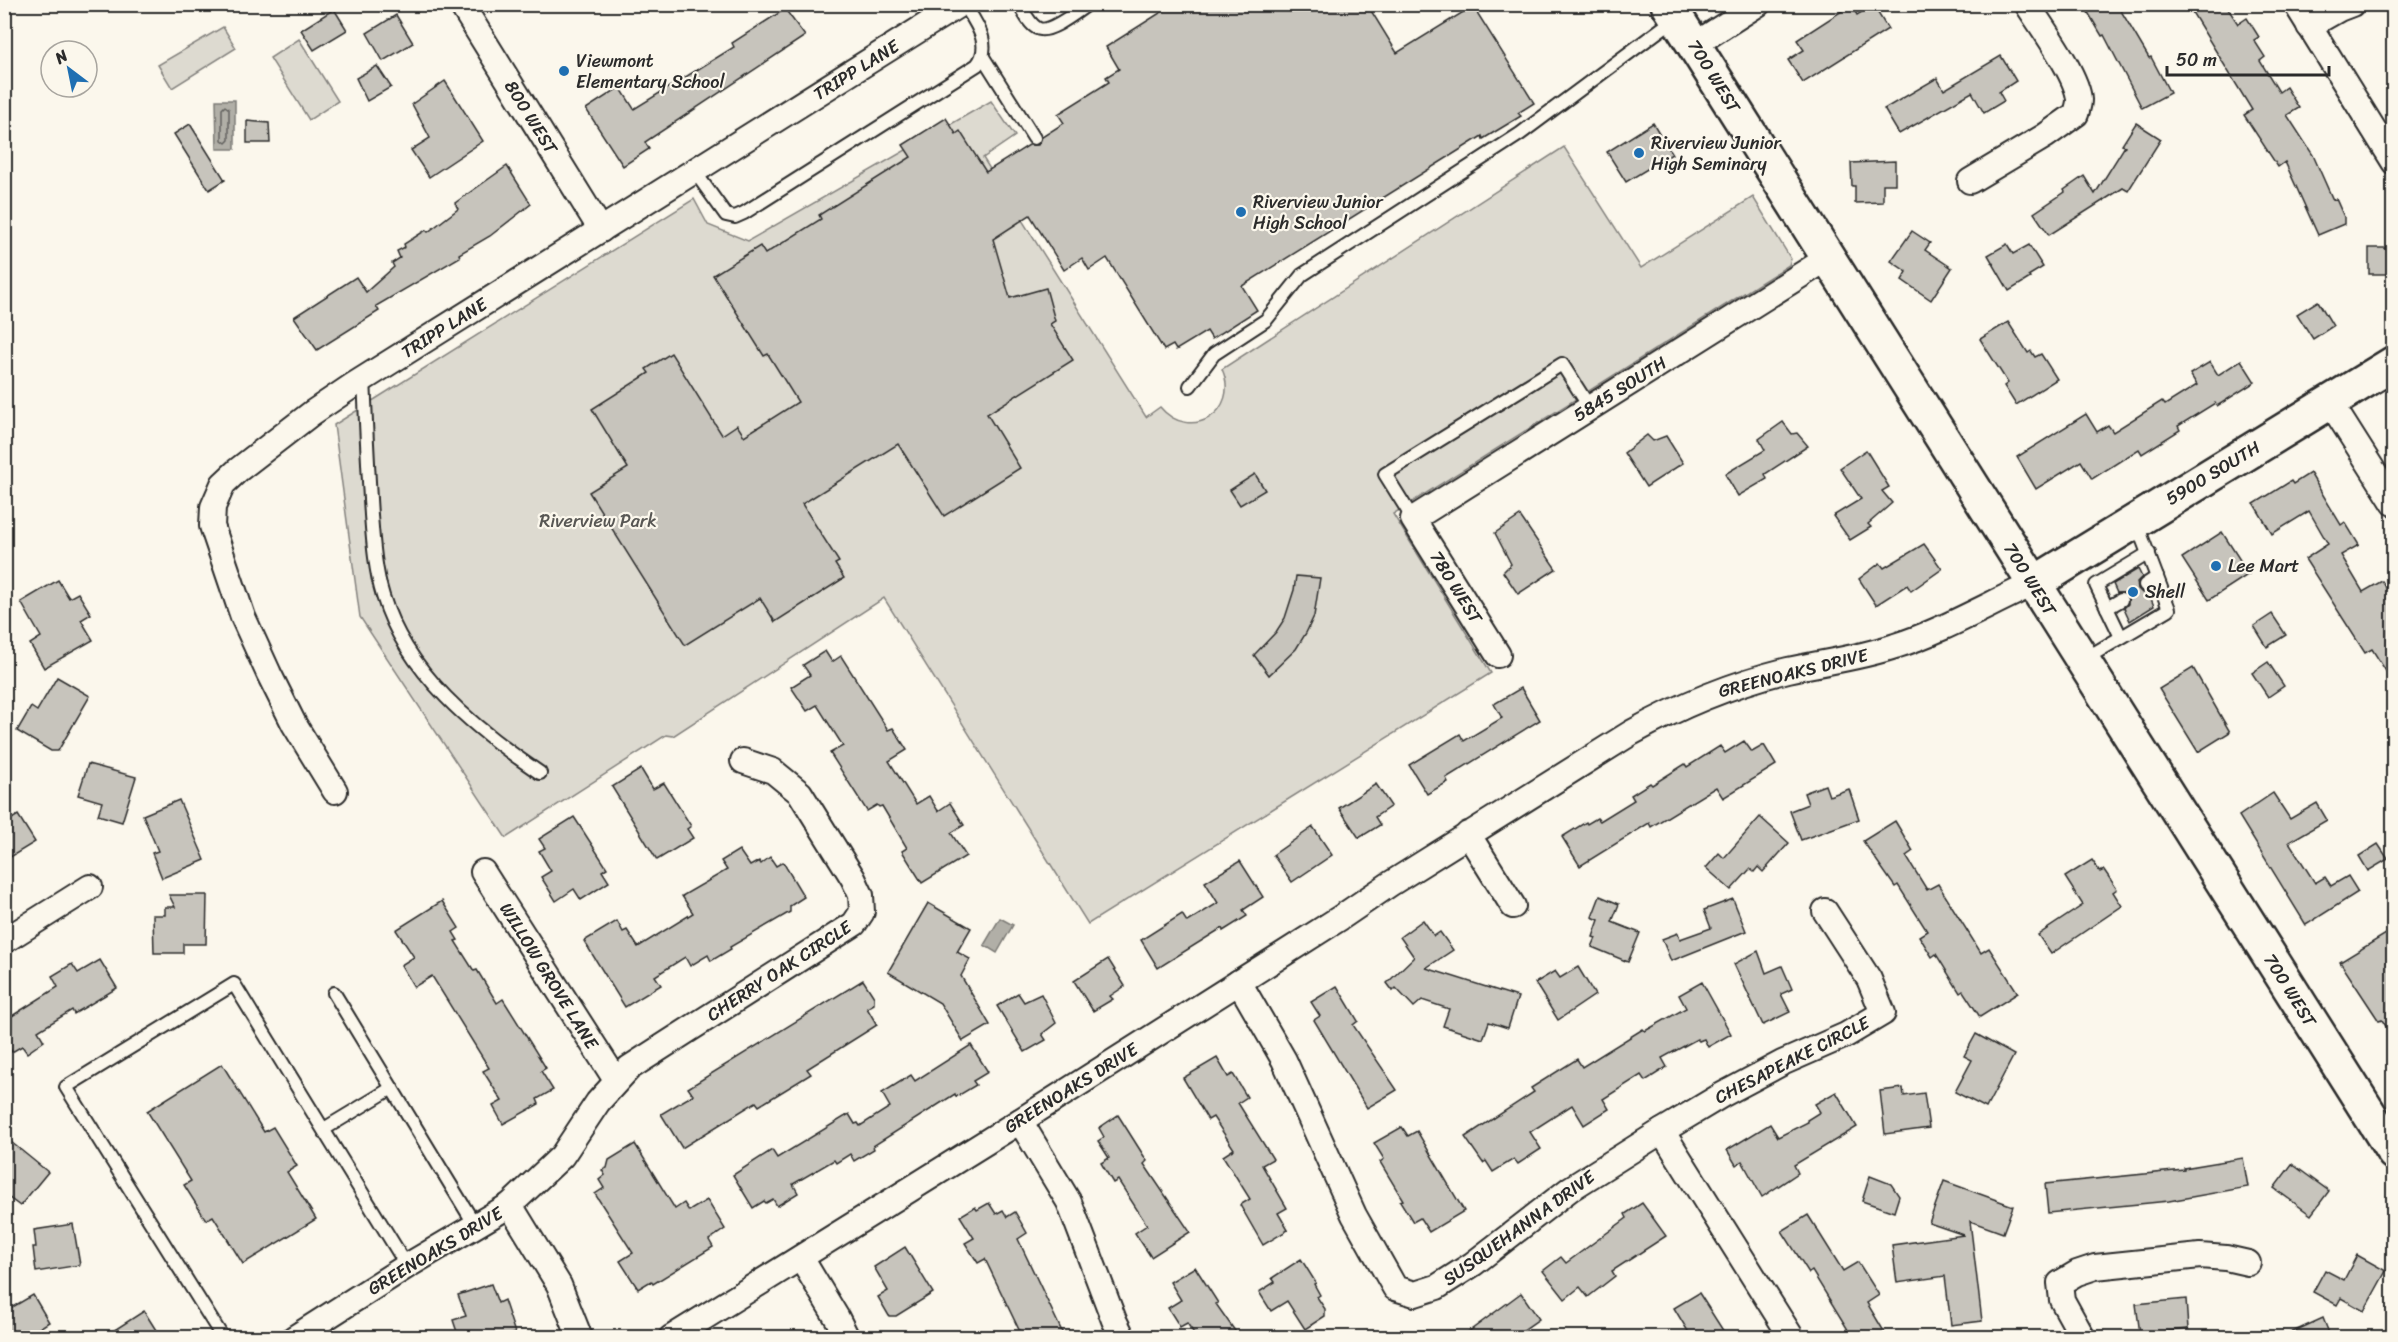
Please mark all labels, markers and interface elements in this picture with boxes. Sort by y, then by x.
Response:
street label: TRIPP LANE [807,30,906,109]
street label: 700 WEST [1679,33,1750,120]
north arrow [39,39,99,99]
scale bar [2167,39,2329,77]
text: N [48,41,74,72]
text: 50 m [2176,44,2217,76]
place label: Viewmont Elementary School [576,45,725,98]
marker: Viewmont Elementary School [557,64,571,78]
street label: 800 WEST [496,74,567,161]
place label: Riverview Junior High Seminary [1651,127,1783,180]
marker: Riverview Junior High Seminary [1632,146,1646,160]
place label: Riverview Junior High School [1253,186,1385,239]
marker: Riverview Junior High School [1234,205,1248,219]
street label: TRIPP LANE [395,288,494,367]
street label: 5845 SOUTH [1567,347,1674,431]
street label: 5900 SOUTH [2159,432,2267,514]
park label: Riverview Park [539,505,657,537]
street label: 700 WEST [1995,536,2066,623]
street label: 780 WEST [1421,544,1492,631]
place label: Lee Mart [2228,550,2299,582]
marker: Lee Mart [2209,559,2223,573]
place label: Shell [2145,576,2186,608]
marker: Shell [2126,585,2140,599]
street label: GREENOAKS DRIVE [1715,639,1872,707]
street label: WILLOW GROVE LANE [491,896,608,1057]
street label: CHERRY OAK CIRCLE [700,911,859,1030]
street label: 700 WEST [2255,947,2326,1034]
street label: CHESAPEAKE CIRCLE [1709,1007,1876,1113]
street label: GREENOAKS DRIVE [998,1033,1145,1142]
street label: SUSQUEHANNA DRIVE [1436,1161,1603,1294]
street label: GREENOAKS DRIVE [361,1197,510,1304]

